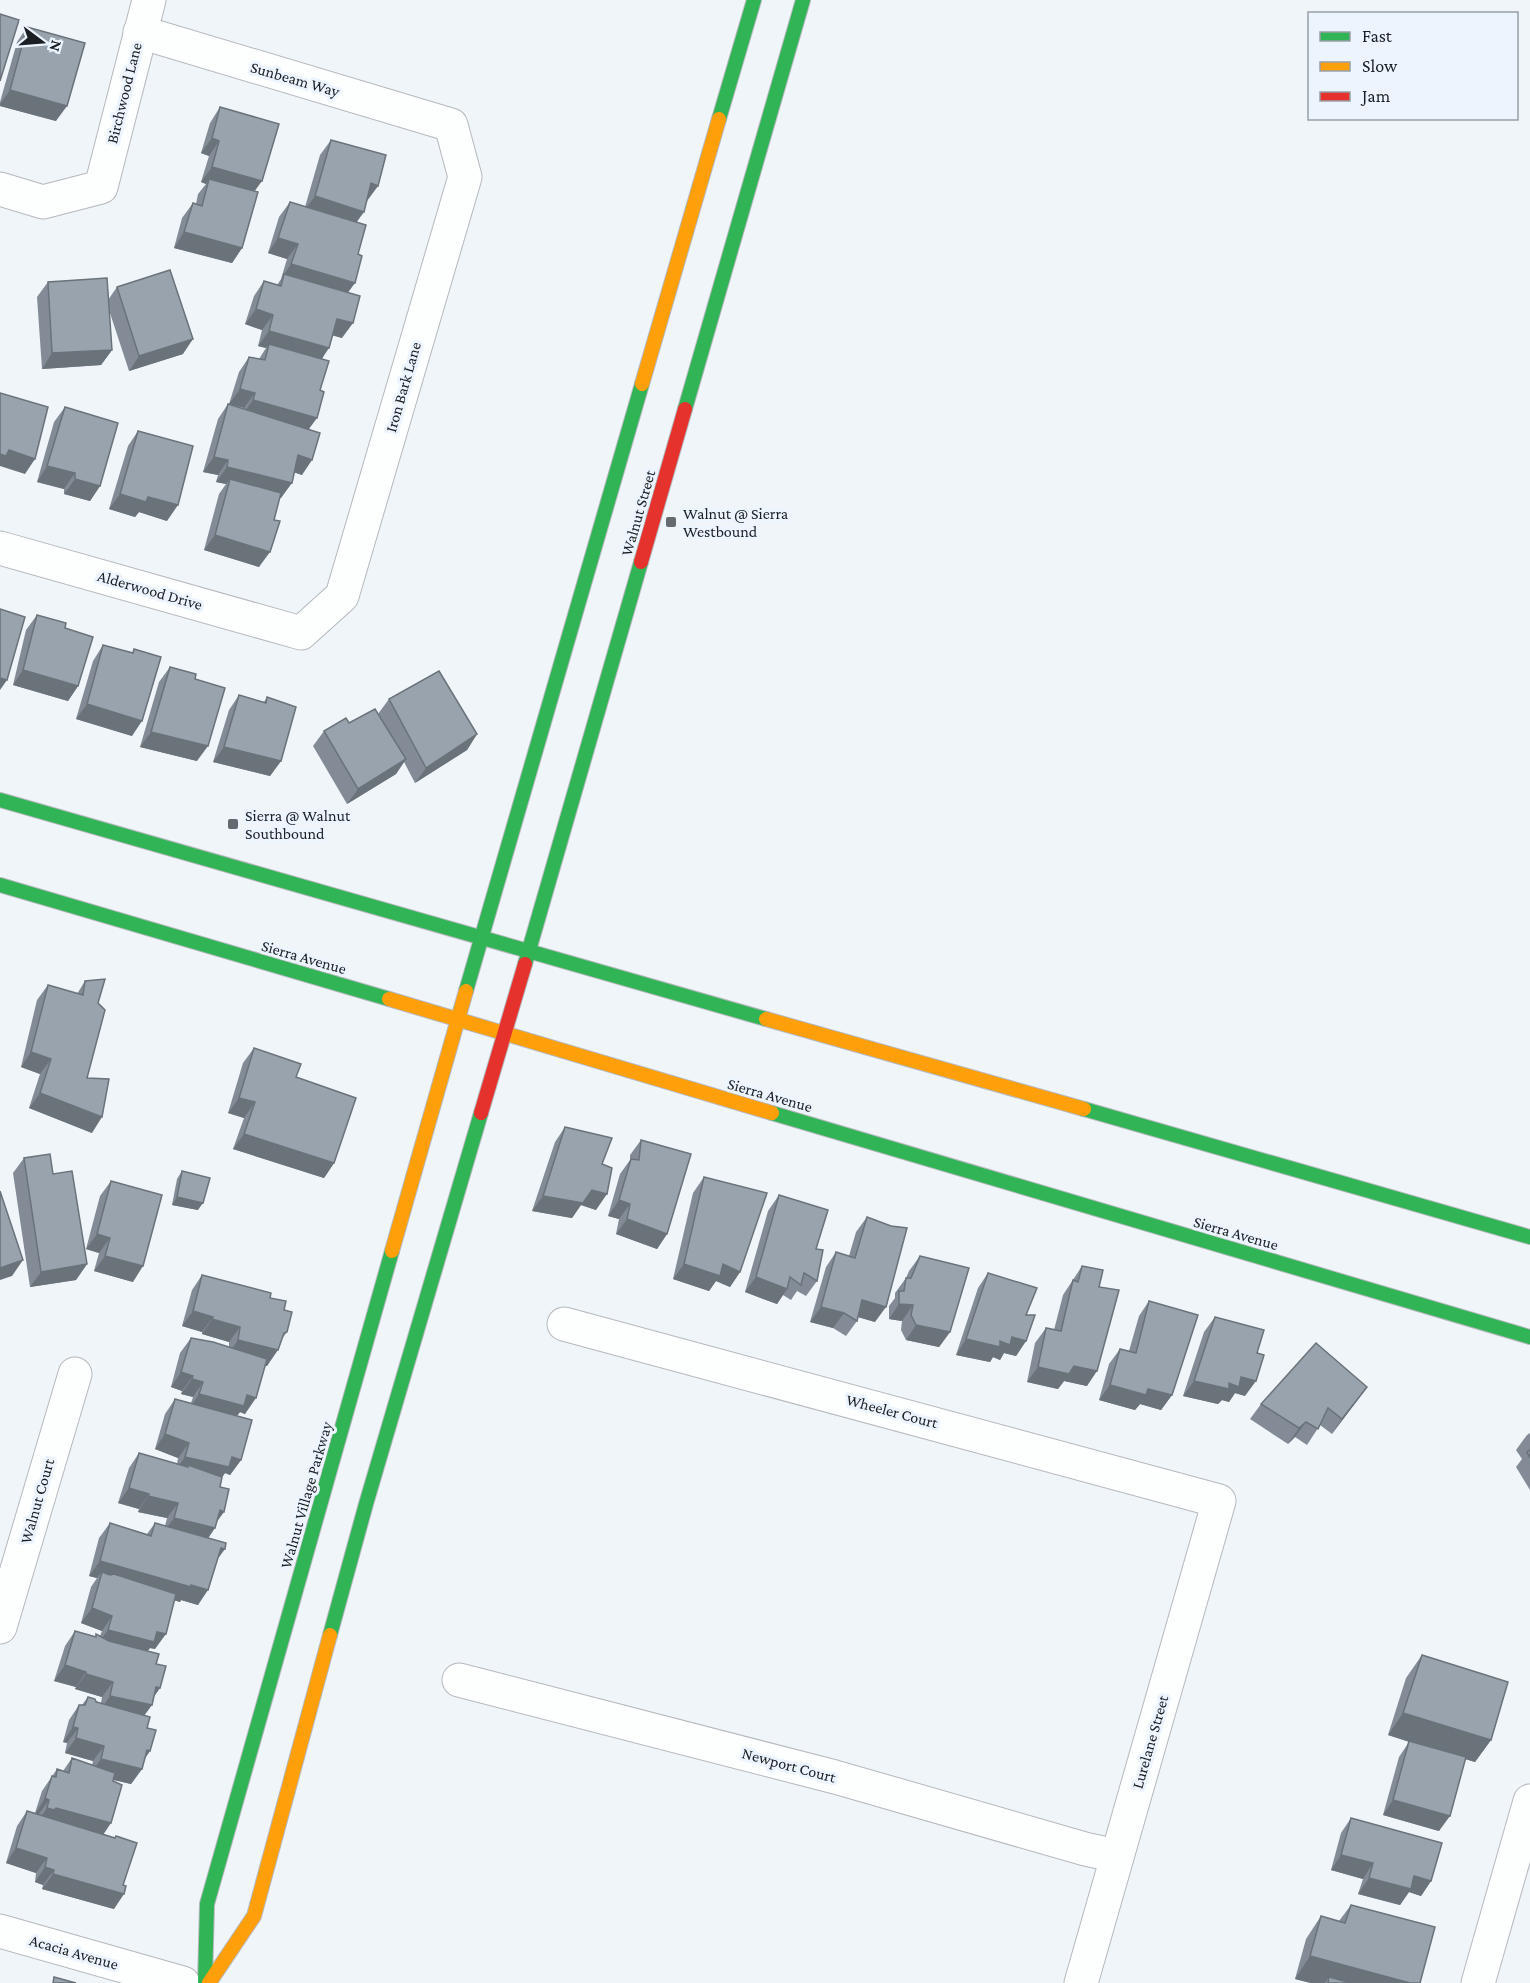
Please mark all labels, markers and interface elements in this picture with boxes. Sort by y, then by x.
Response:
north arrow [12,12,72,72]
legend [1308,12,1518,120]
text: Fast [1362,26,1393,46]
text: N [46,38,66,54]
street label: Birchwood Lane [103,41,145,145]
text: Slow [1362,56,1398,76]
street label: Sunbeam Way [248,58,342,101]
text: Jam [1360,86,1391,106]
street label: Iron Bark Lane [382,340,424,434]
street label: Walnut Street [618,467,659,558]
place label: Walnut @ Sierra Westbound [683,505,789,540]
marker: Walnut @ Sierra Westbound [664,515,678,529]
street label: Alderwood Drive [96,567,204,613]
place label: Sierra @ Walnut Southbound [245,807,351,842]
marker: Sierra @ Walnut Southbound [226,817,240,831]
street label: Sierra Avenue [260,937,348,977]
street label: Sierra Avenue [726,1075,814,1115]
street label: Sierra Avenue [1192,1213,1280,1253]
street label: Wheeler Court [844,1391,940,1432]
street label: Walnut Village Parkway [277,1419,336,1571]
street label: Walnut Court [17,1456,57,1546]
street label: Lurelane Street [1129,1693,1172,1791]
street label: Newport Court [740,1744,838,1787]
street label: Acacia Avenue [28,1931,120,1973]

